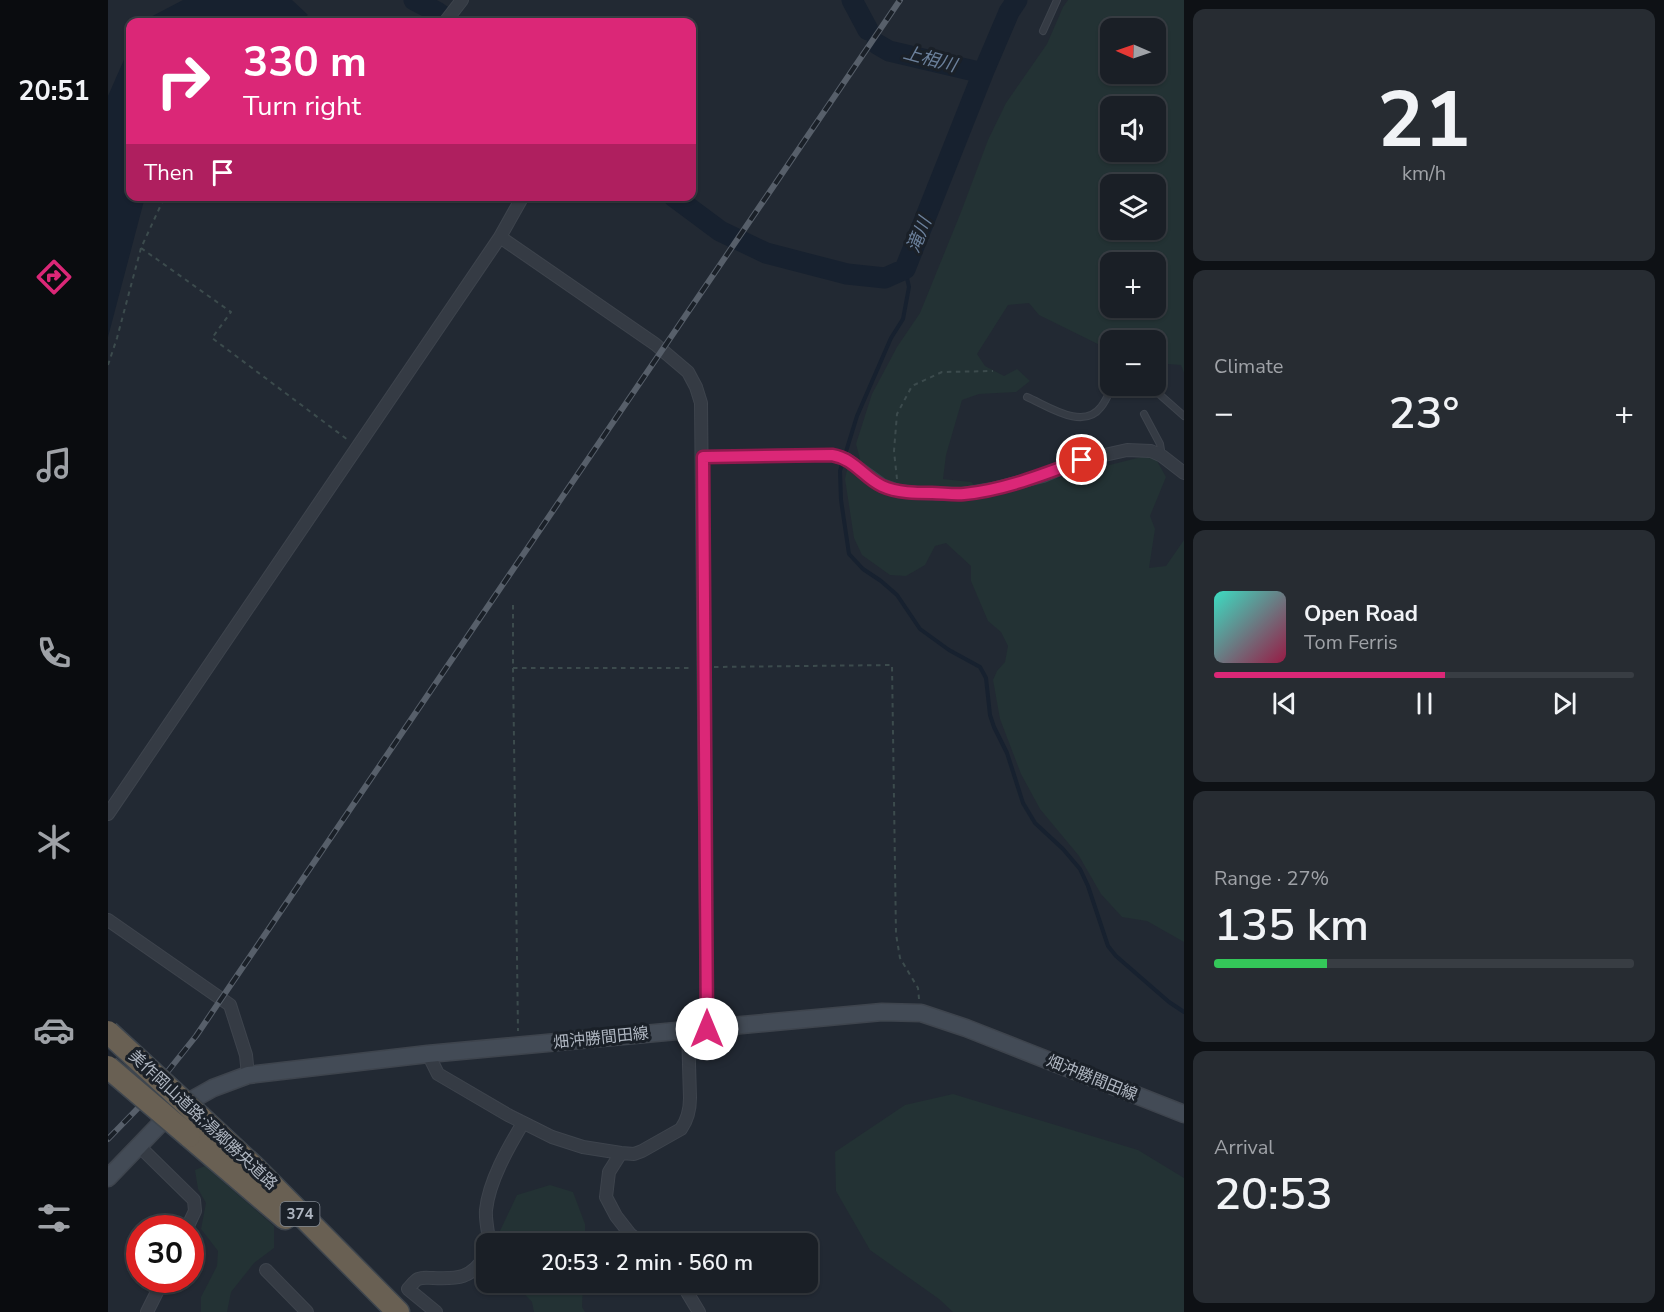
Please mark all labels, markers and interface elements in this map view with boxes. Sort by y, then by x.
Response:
north arrow [1100,18,1166,84]
map controls [1100,18,1166,396]
text: 330 m [243,34,367,91]
water label: 上相川 [901,40,961,78]
icon: right [144,42,222,120]
text: 21 [1377,67,1471,174]
text: 20:51 [18,73,90,110]
text: Turn right [243,88,361,125]
button: sound [1100,96,1166,162]
icon: arrive [206,156,239,189]
text: Then [144,158,194,188]
text: km/h [1402,160,1446,187]
button: layers [1100,174,1166,240]
water label: 滝川 [901,212,938,256]
button: + [1100,252,1166,318]
icon: directions [33,256,75,298]
button: − [1100,330,1166,396]
text: Climate [1214,353,1283,380]
text: 23° [1389,383,1459,444]
text: − [1214,391,1234,436]
text: + [1614,391,1634,436]
pin [1056,434,1107,485]
icon: arrive [1065,443,1098,476]
icon: music [33,444,75,486]
text: Open Road [1304,599,1418,629]
text: Tom Ferris [1304,629,1398,656]
icon: phone [33,632,75,674]
icon: previous [1268,687,1301,720]
icon: pause [1408,687,1441,720]
icon: next [1548,687,1581,720]
icon: climate [33,821,75,863]
text: Range · 27% [1214,865,1329,892]
text: 135 km [1214,895,1369,956]
position arrow [675,997,739,1061]
icon: car [33,1009,75,1051]
street label: 畑沖勝間田線 [552,1022,650,1054]
street label: 美作岡山道路;湯郷勝央道路 [124,1045,282,1195]
street label: 畑沖勝間田線 [1043,1050,1141,1106]
text: Arrival [1214,1134,1274,1161]
text: 20:53 [1214,1164,1333,1225]
icon: filters [33,1197,75,1239]
road number: 374 [280,1202,320,1226]
speed limit sign: 30 [126,1215,204,1293]
text: 20:53 · 2 min · 560 m [541,1248,753,1278]

